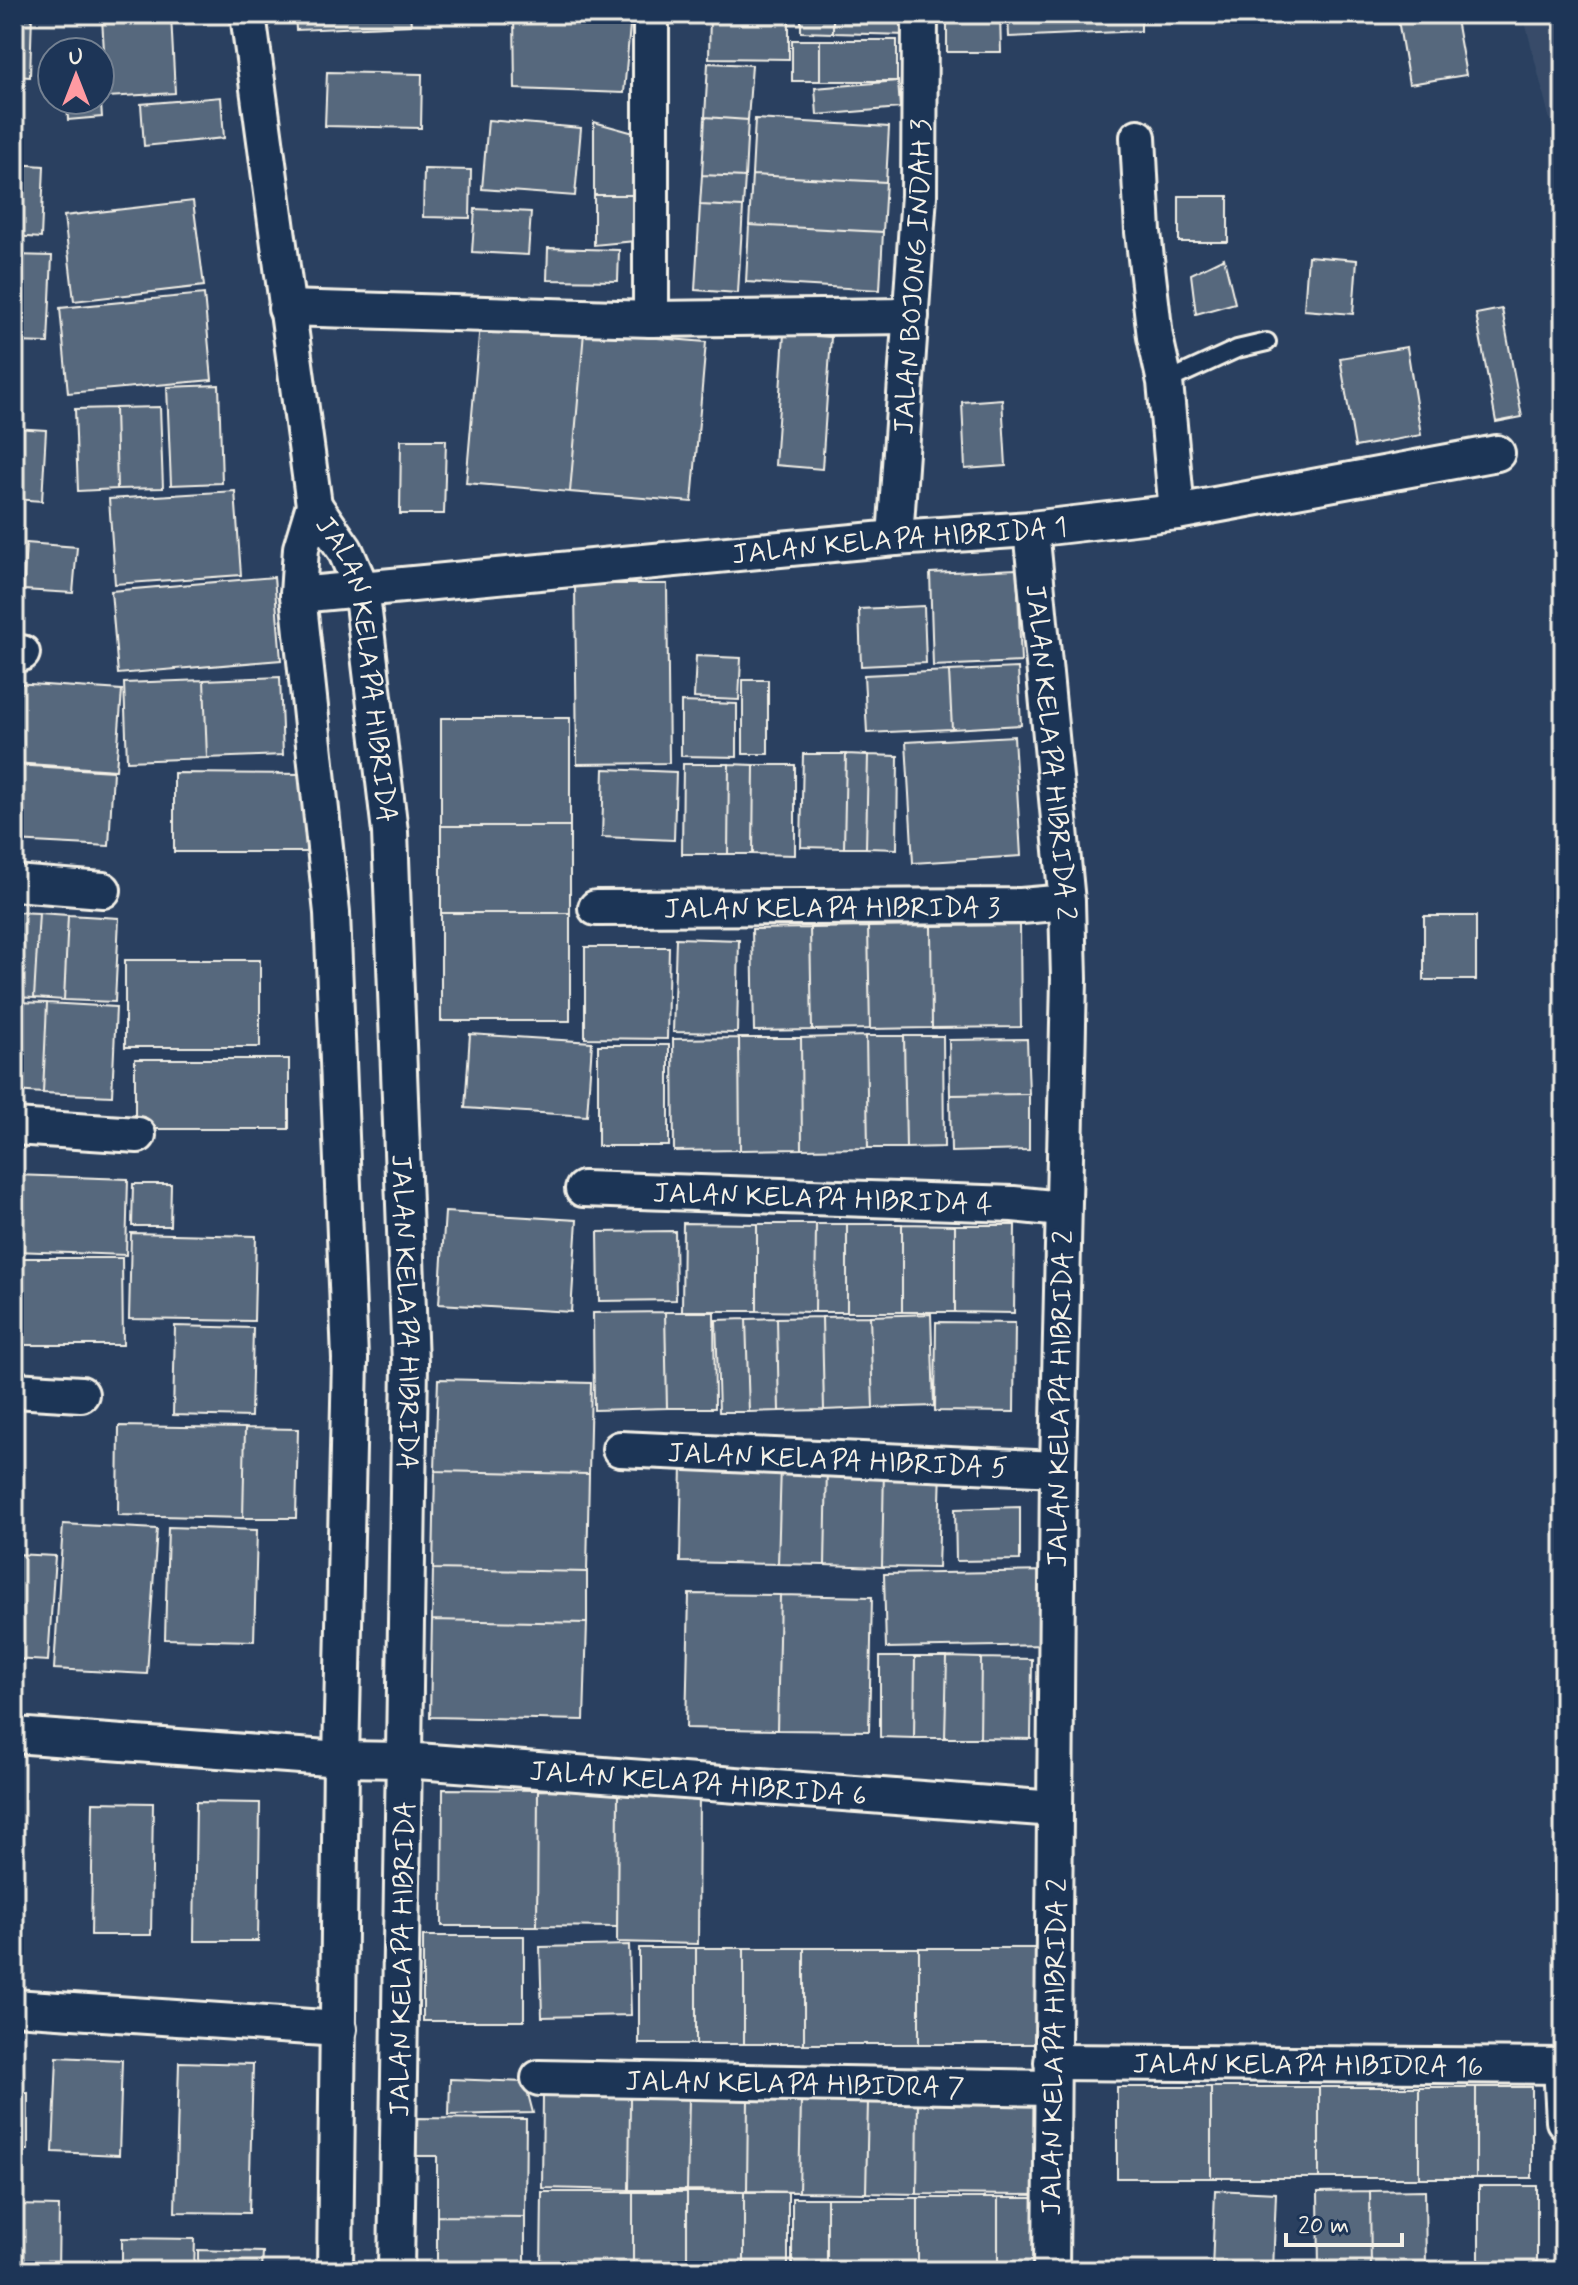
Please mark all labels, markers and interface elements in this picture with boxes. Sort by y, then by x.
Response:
north arrow [36,36,116,116]
text: U [69,44,83,72]
street label: JALAN BOJONG INDAH 3 [886,118,940,436]
street label: JALAN KELAPA HIBRIDA [306,509,405,825]
street label: JALAN KELAPA HIBRIDA 1 [730,509,1069,574]
street label: JALAN KELAPA HIBRIDA 2 [1015,582,1083,921]
street label: JALAN KELAPA HIBRIDA 3 [664,890,1001,929]
street label: JALAN KELAPA HIBRIDA [381,1153,426,1470]
street label: JALAN KELAPA HIBRIDA 4 [652,1175,993,1224]
street label: JALAN KELAPA HIBRIDA 2 [1040,1230,1083,1568]
street label: JALAN KELAPA HIBRIDA 5 [667,1435,1009,1488]
street label: JALAN KELAPA HIBRIDA 6 [528,1754,868,1816]
street label: JALAN KELAPA HIBRIDA [382,1801,425,2117]
street label: JALAN KELAPA HIBRIDA 2 [1034,1878,1077,2216]
street label: JALAN KELAPA HIBIDRA 16 [1132,2047,1483,2086]
street label: JALAN KELAPA HIBIDRA 7 [625,2064,965,2107]
scale bar [1286,2197,1402,2247]
text: 20 m [1298,2211,1349,2242]

